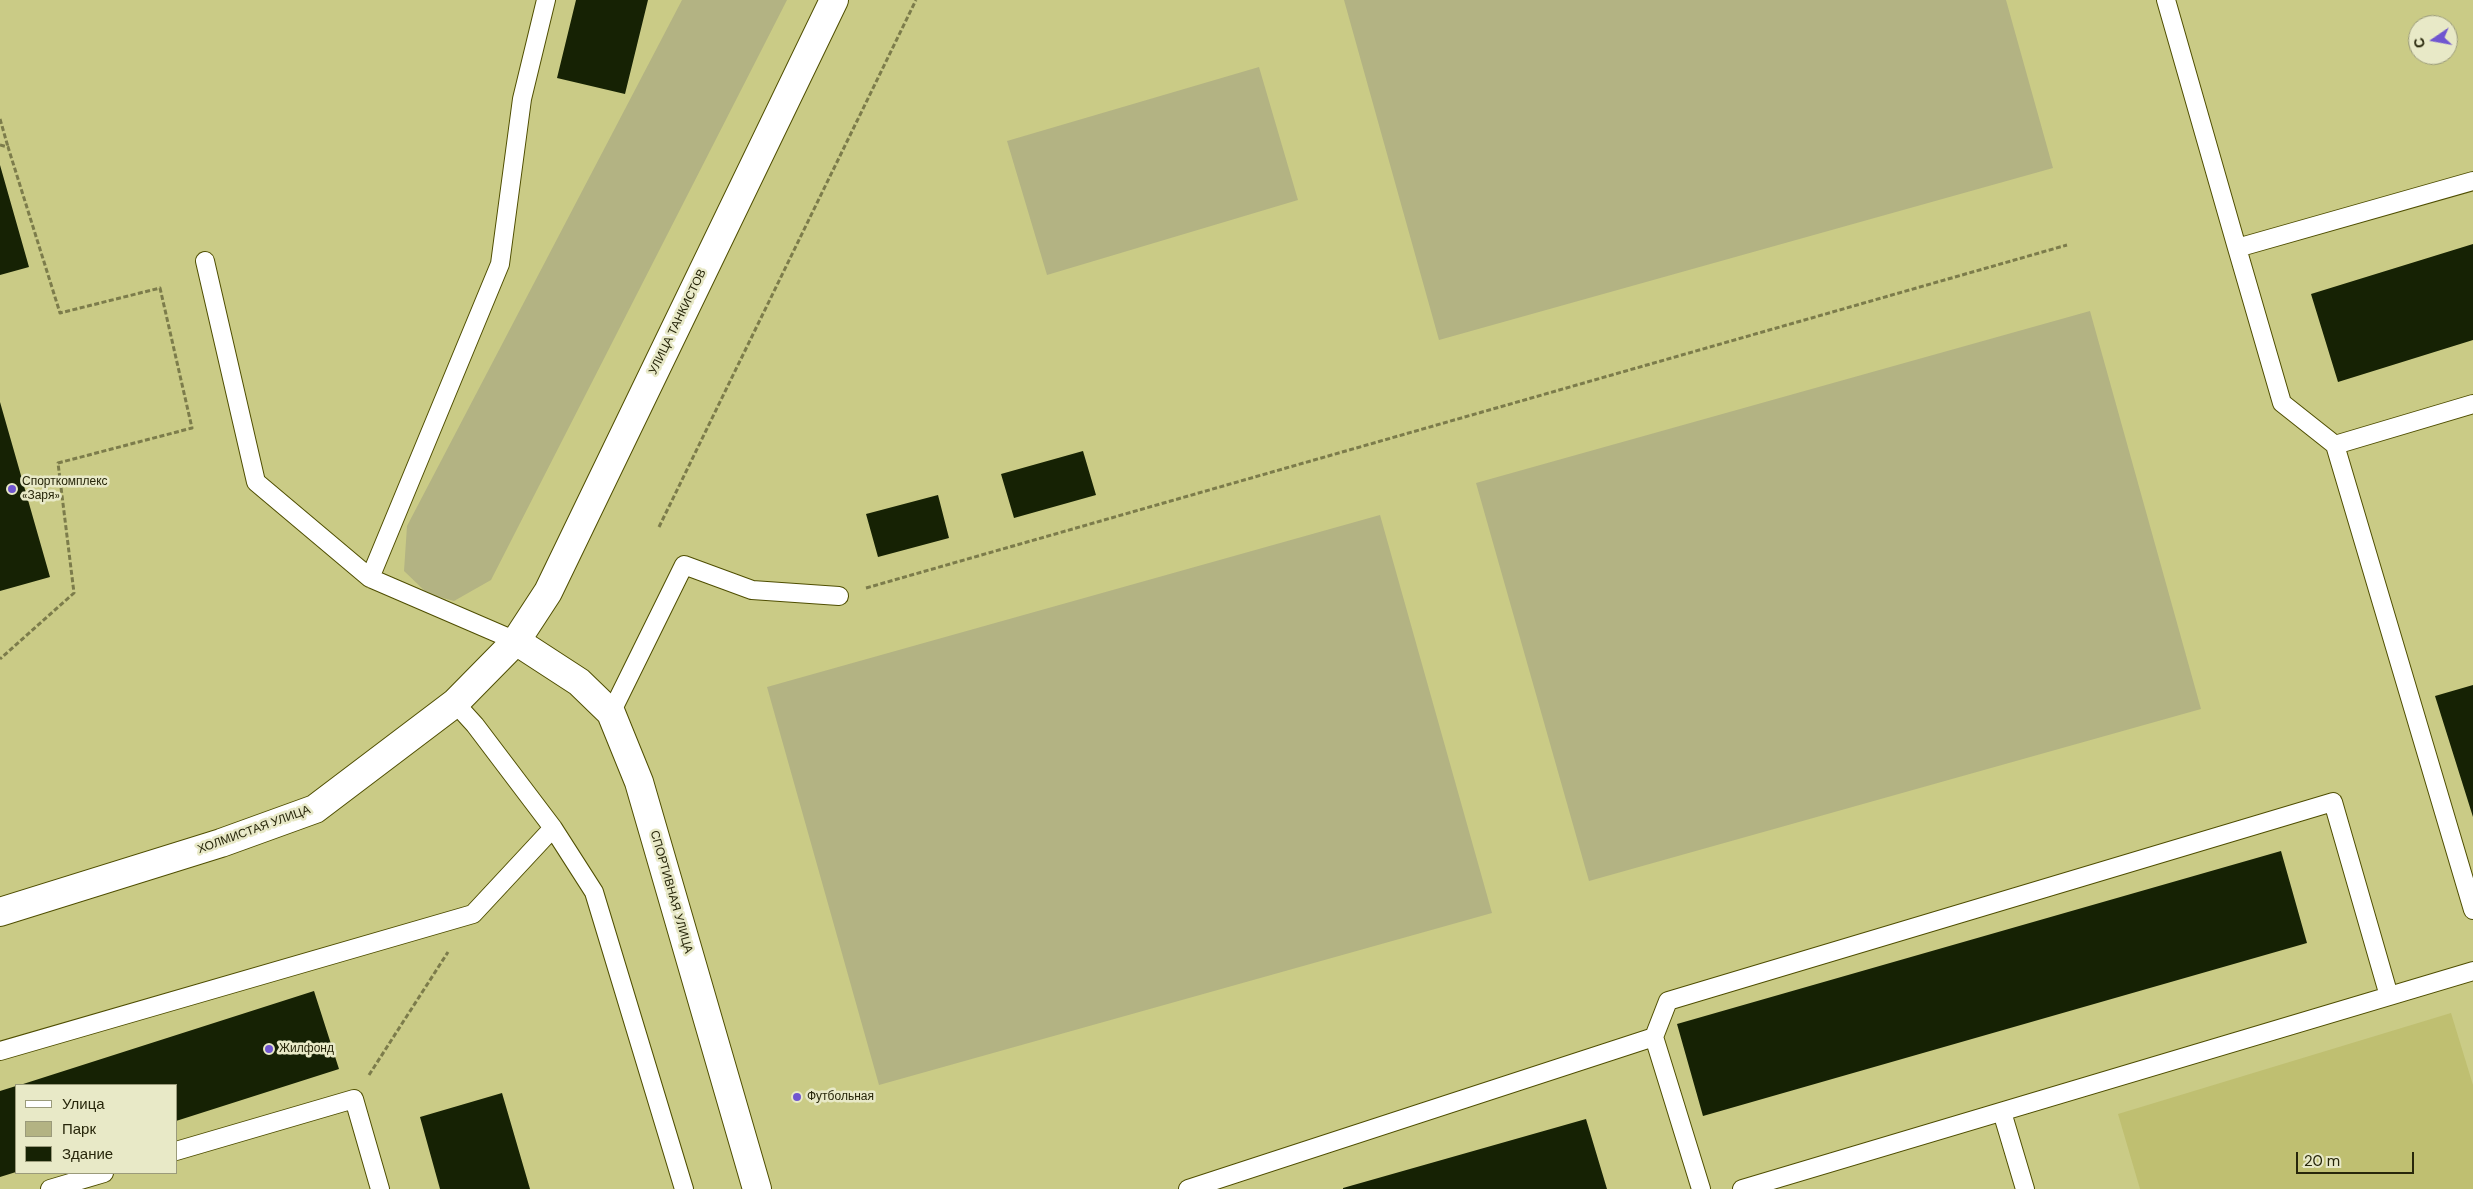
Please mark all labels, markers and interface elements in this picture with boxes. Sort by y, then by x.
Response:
north arrow [2408,15,2458,65]
text: С [2409,36,2429,50]
street label: УЛИЦА ТАНКИСТОВ [646,267,710,377]
place label: Спорткомплекс «Заря» [22,475,108,503]
marker: Спорткомплекс «Заря» [6,483,18,495]
street label: ХОЛМИСТАЯ УЛИЦА [196,803,312,857]
street label: СПОРТИВНАЯ УЛИЦА [647,829,695,955]
place label: Жилфонд [279,1042,334,1056]
marker: Жилфонд [263,1043,275,1055]
legend [15,1084,178,1174]
place label: Футбольная [807,1090,874,1104]
marker: Футбольная [791,1091,803,1103]
text: Улица [62,1094,105,1114]
text: Парк [62,1119,96,1139]
scale bar [2298,1142,2416,1174]
text: Здание [62,1144,113,1164]
text: 20 m [2304,1151,2340,1171]

